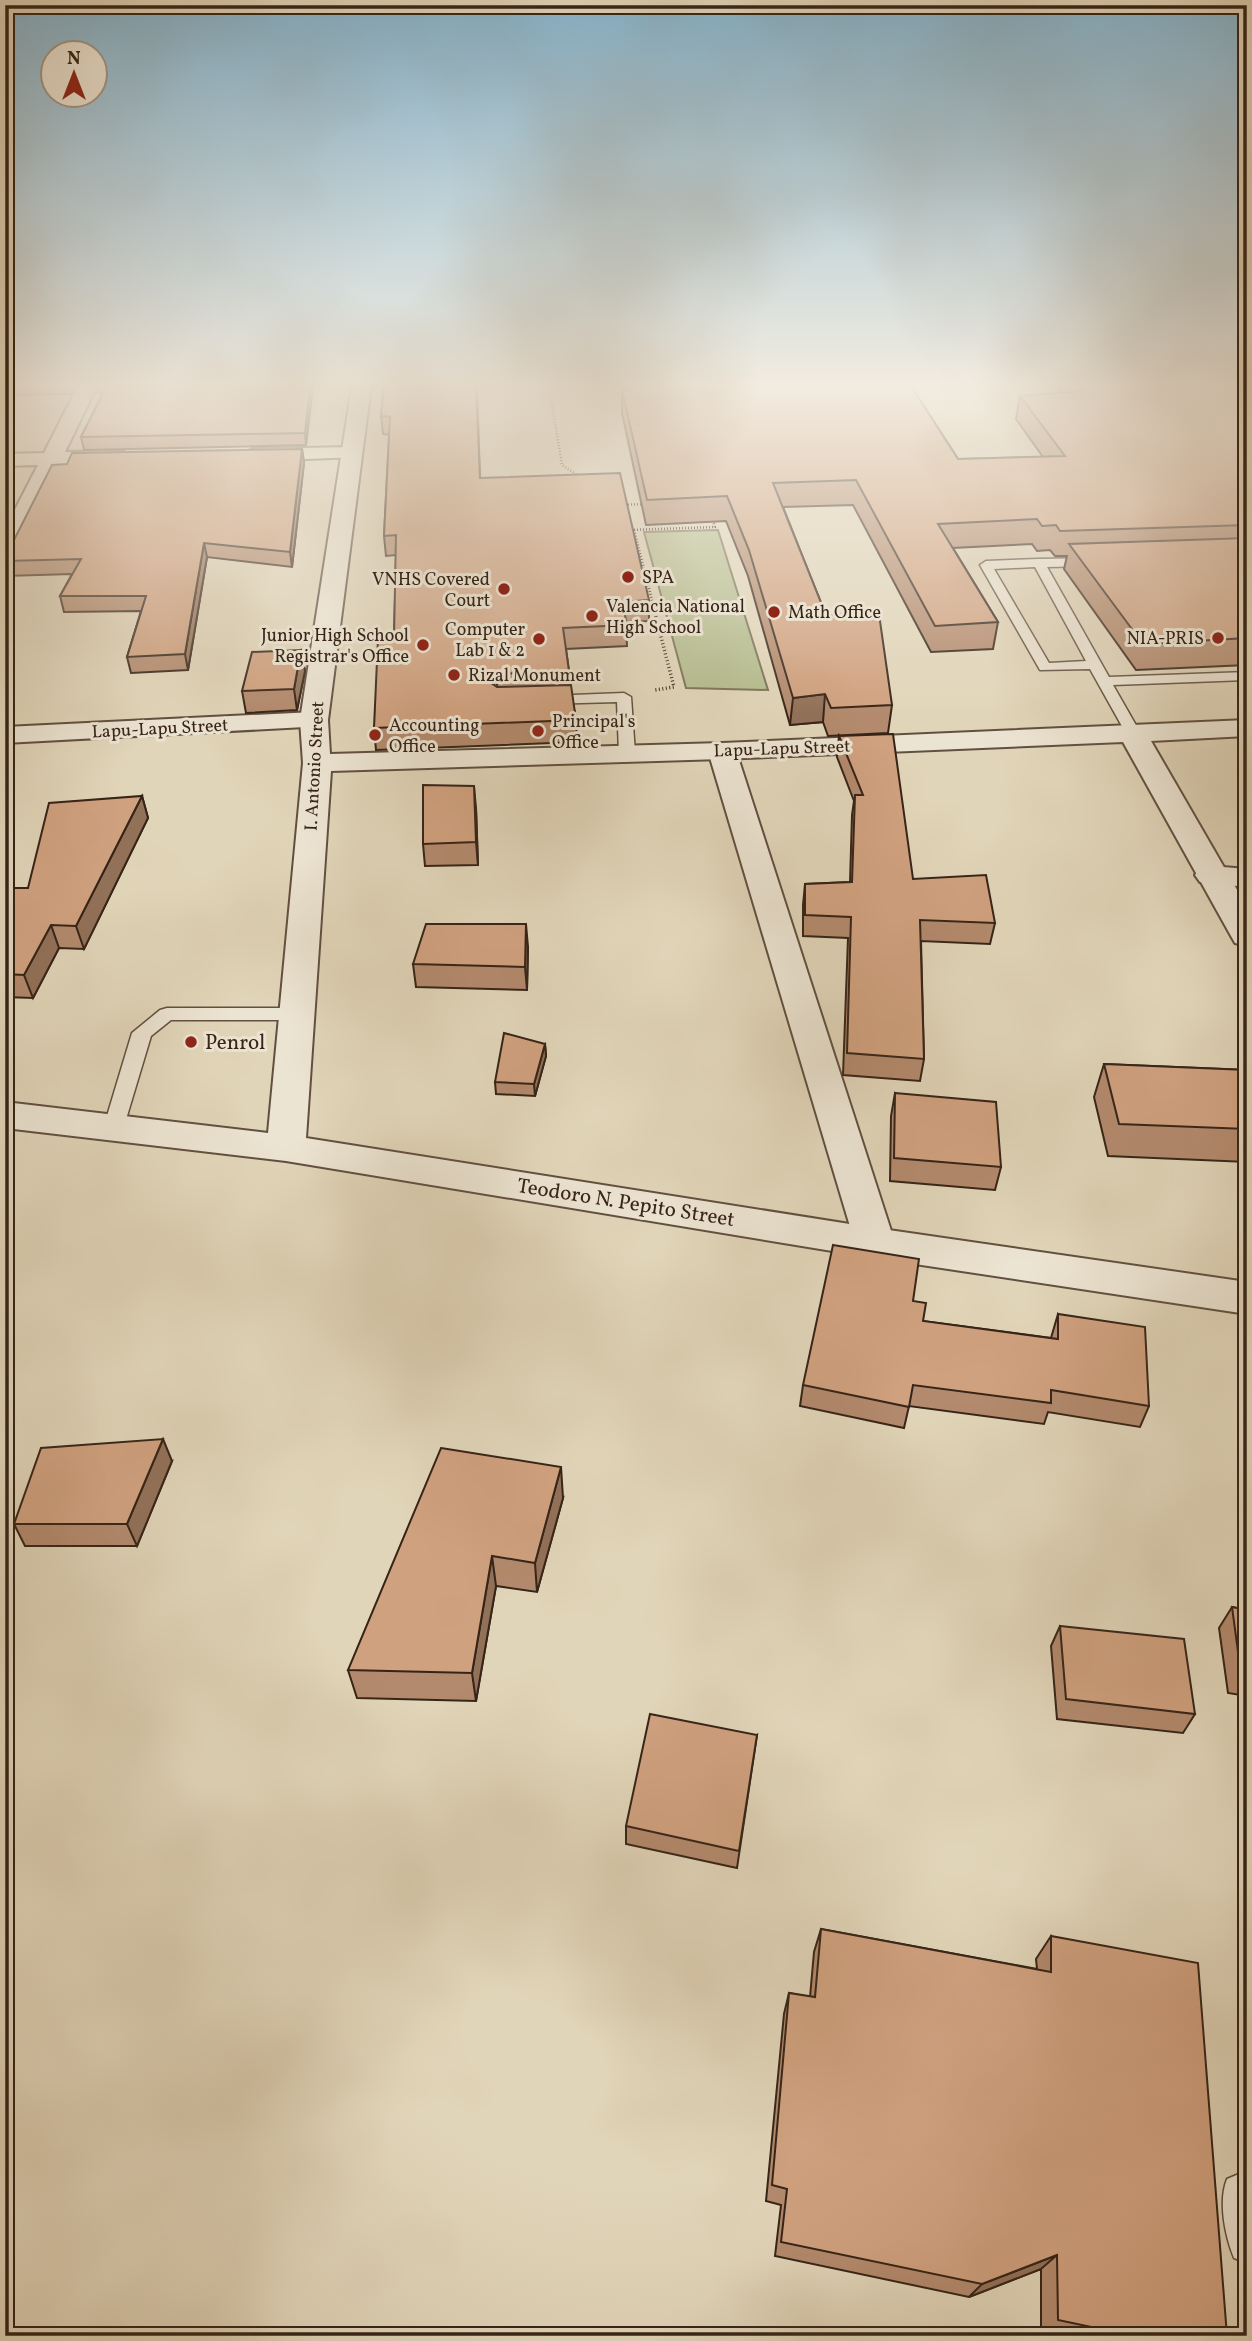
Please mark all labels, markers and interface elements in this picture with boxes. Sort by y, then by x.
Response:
north arrow [38,38,108,108]
text: N [67,46,81,72]
place label: SPA [642,566,674,591]
place label: VNHS Covered Court [372,568,490,614]
marker: SPA [620,569,636,585]
marker: VNHS Covered Court [496,581,512,597]
place label: Valencia National High School [606,595,745,641]
place label: Math Office [788,601,881,626]
marker: Math Office [766,604,782,620]
marker: Valencia National High School [584,608,600,624]
place label: Computer Lab 1 & 2 [445,618,525,664]
place label: Junior High School Registrar's Office [261,624,409,670]
place label: NIA-PRIS [1126,627,1204,652]
marker: NIA-PRIS [1210,630,1226,646]
marker: Computer Lab 1 & 2 [531,631,547,647]
marker: Junior High School Registrar's Office [415,637,431,653]
place label: Rizal Monument [468,664,601,689]
marker: Rizal Monument [446,667,462,683]
street label: I. Antonio Street [300,701,331,832]
place label: Principal's Office [552,710,636,756]
street label: Lapu-Lapu Street [91,713,229,746]
place label: Accounting Office [389,714,480,760]
marker: Principal's Office [530,723,546,739]
marker: Accounting Office [367,727,383,743]
street label: Lapu-Lapu Street [713,735,851,764]
place label: Penrol [205,1029,265,1058]
marker: Penrol [183,1034,199,1050]
street label: Teodoro N. Pepito Street [515,1172,737,1235]

